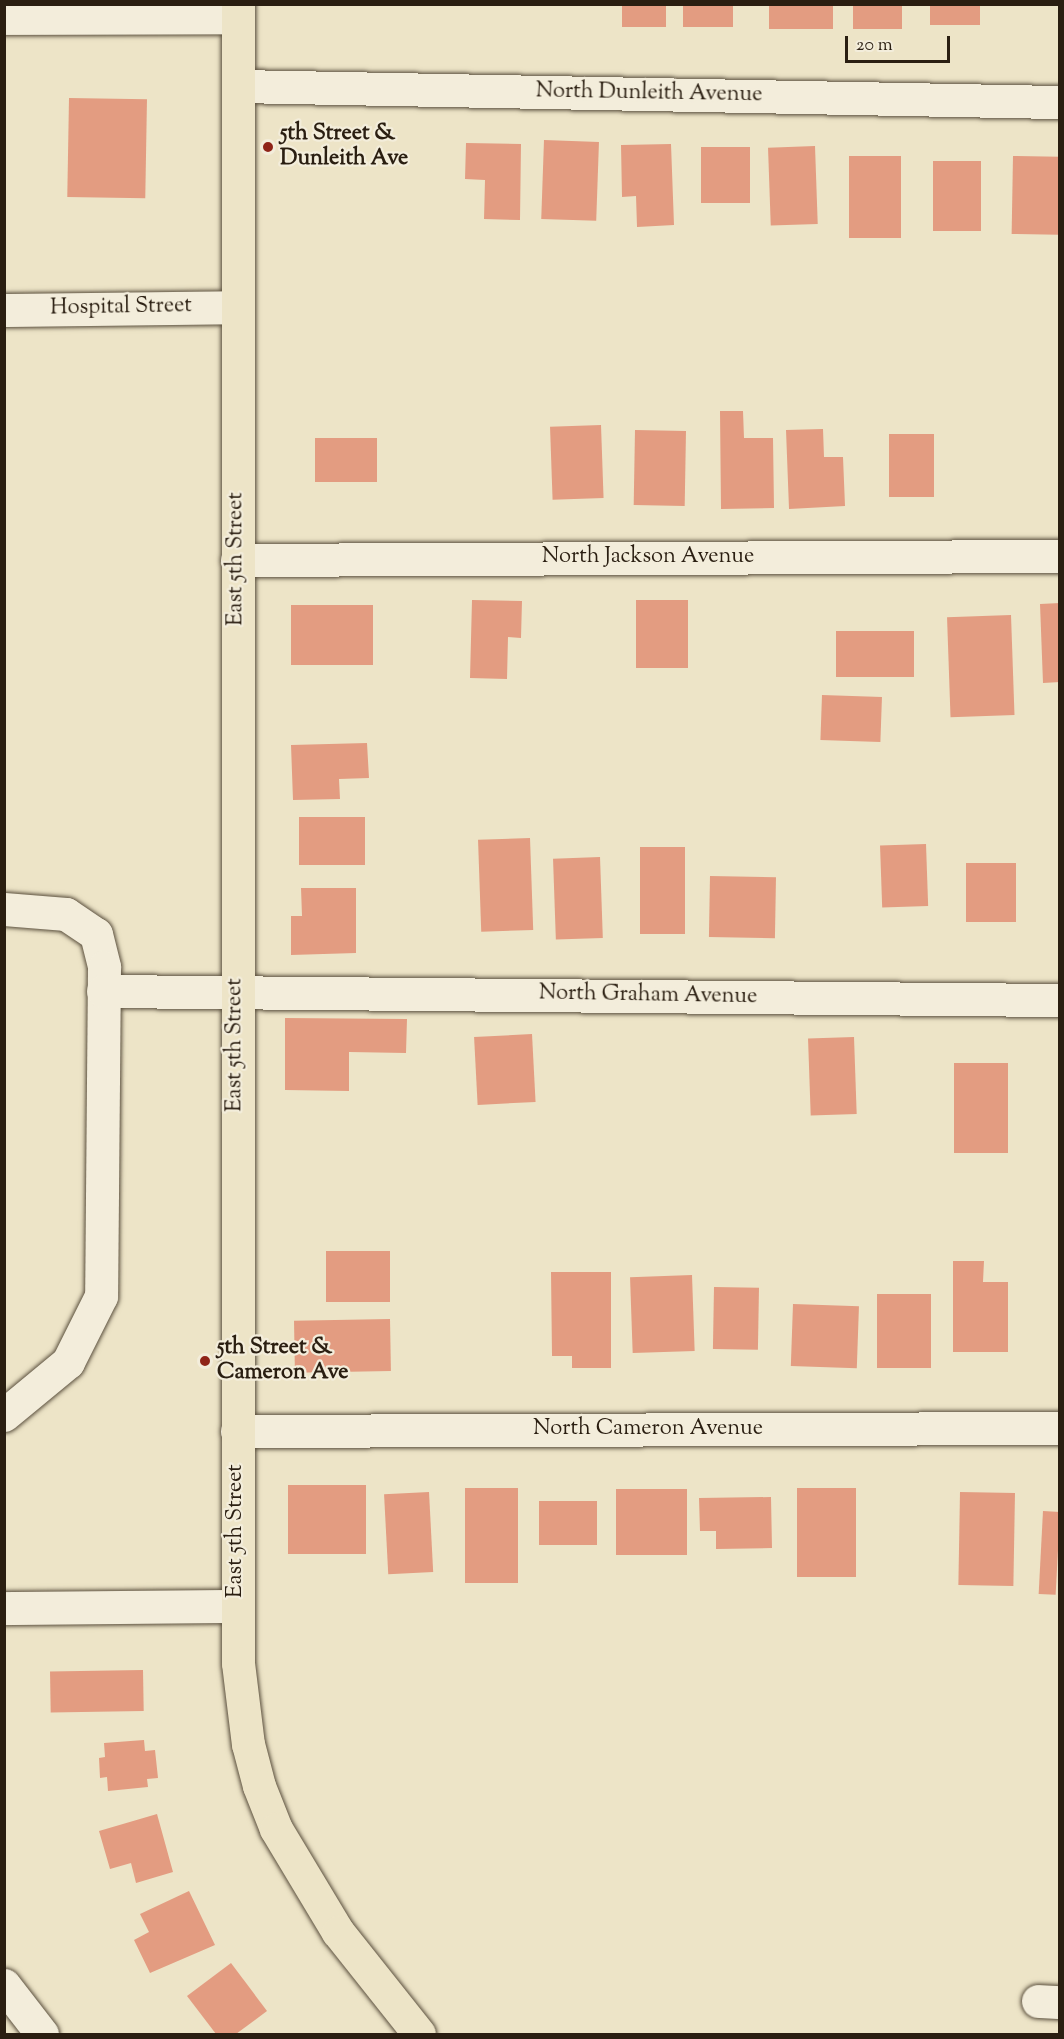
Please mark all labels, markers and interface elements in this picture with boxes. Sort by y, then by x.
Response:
scale bar [848,24,953,62]
text: 20 m [856,33,893,59]
street label: North Dunleith Avenue [535,79,763,109]
place label: 5th Street & Dunleith Ave [280,121,408,172]
marker: 5th Street & Dunleith Ave [261,140,275,154]
street label: Hospital Street [50,294,192,322]
street label: East 5th Street [224,492,250,626]
street label: North Jackson Avenue [542,545,754,571]
street label: East 5th Street [223,978,249,1112]
street label: North Graham Avenue [539,981,757,1011]
place label: 5th Street & Cameron Ave [217,1335,349,1386]
marker: 5th Street & Cameron Ave [198,1354,212,1368]
street label: North Cameron Avenue [533,1417,763,1443]
street label: East 5th Street [224,1464,250,1598]

